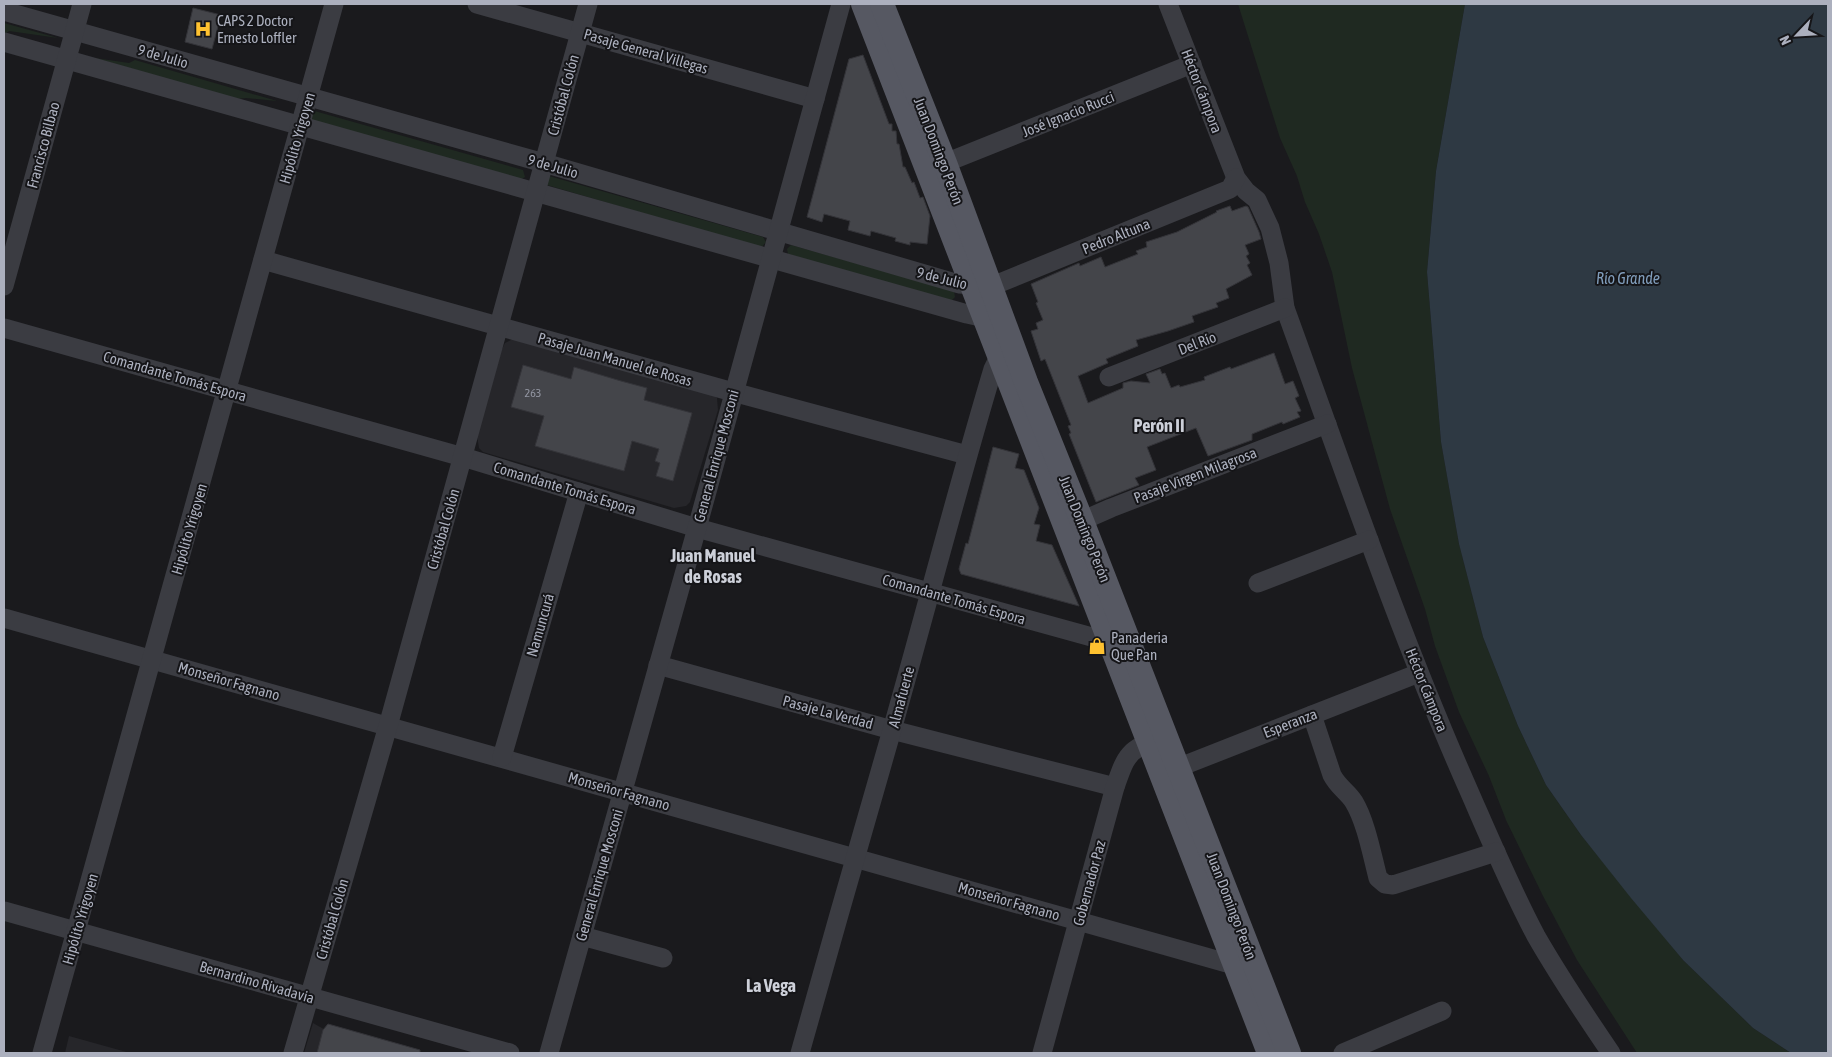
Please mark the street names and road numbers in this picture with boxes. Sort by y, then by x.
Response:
street label: Pasaje General Villegas [582,25,710,77]
street label: 9 de Julio [136,41,190,71]
street label: Héctor Cámpora [1178,47,1226,135]
street label: Cristóbal Colón [544,53,582,137]
street label: José Ignacio Rucci [1019,88,1117,140]
street label: Hipólito Yrigoyen [276,90,318,186]
street label: Juan Domingo Perón [911,95,967,207]
street label: Francisco Bilbao [23,100,63,190]
street label: 9 de Julio [526,151,580,181]
street label: Pedro Altuna [1080,215,1152,257]
street label: 9 de Julio [915,264,969,292]
street label: Del Río [1176,328,1218,358]
street label: Pasaje Juan Manuel de Rosas [536,329,694,389]
street label: Comandante Tomás Espora [101,347,249,405]
street label: General Enrique Mosconi [690,388,742,524]
street label: Pasaje Virgen Milagrosa [1131,444,1259,506]
street label: Comandante Tomás Espora [492,458,638,518]
street label: Juan Domingo Perón [1056,473,1114,585]
street label: Hipólito Yrigoyen [168,481,210,577]
street label: Cristóbal Colón [423,487,463,571]
street label: Comandante Tomás Espora [880,570,1028,628]
street label: Namuncurá [523,591,557,659]
street label: Héctor Cámpora [1403,646,1451,734]
street label: Monseñor Fagnano [176,658,282,704]
street label: Almafuerte [885,664,917,729]
street label: Pasaje La Verdad [781,692,875,732]
street label: Esperanza [1261,705,1319,741]
street label: Monseñor Fagnano [566,768,672,814]
street label: General Enrique Mosconi [572,807,626,943]
street label: Gobernador Paz [1069,838,1109,928]
street label: Juan Domingo Perón [1204,850,1260,962]
street label: Hipólito Yrigoyen [59,871,101,967]
street label: Cristóbal Colón [312,877,352,961]
street label: Monseñor Fagnano [956,878,1062,924]
street label: Bernardino Rivadavia [198,957,316,1007]

